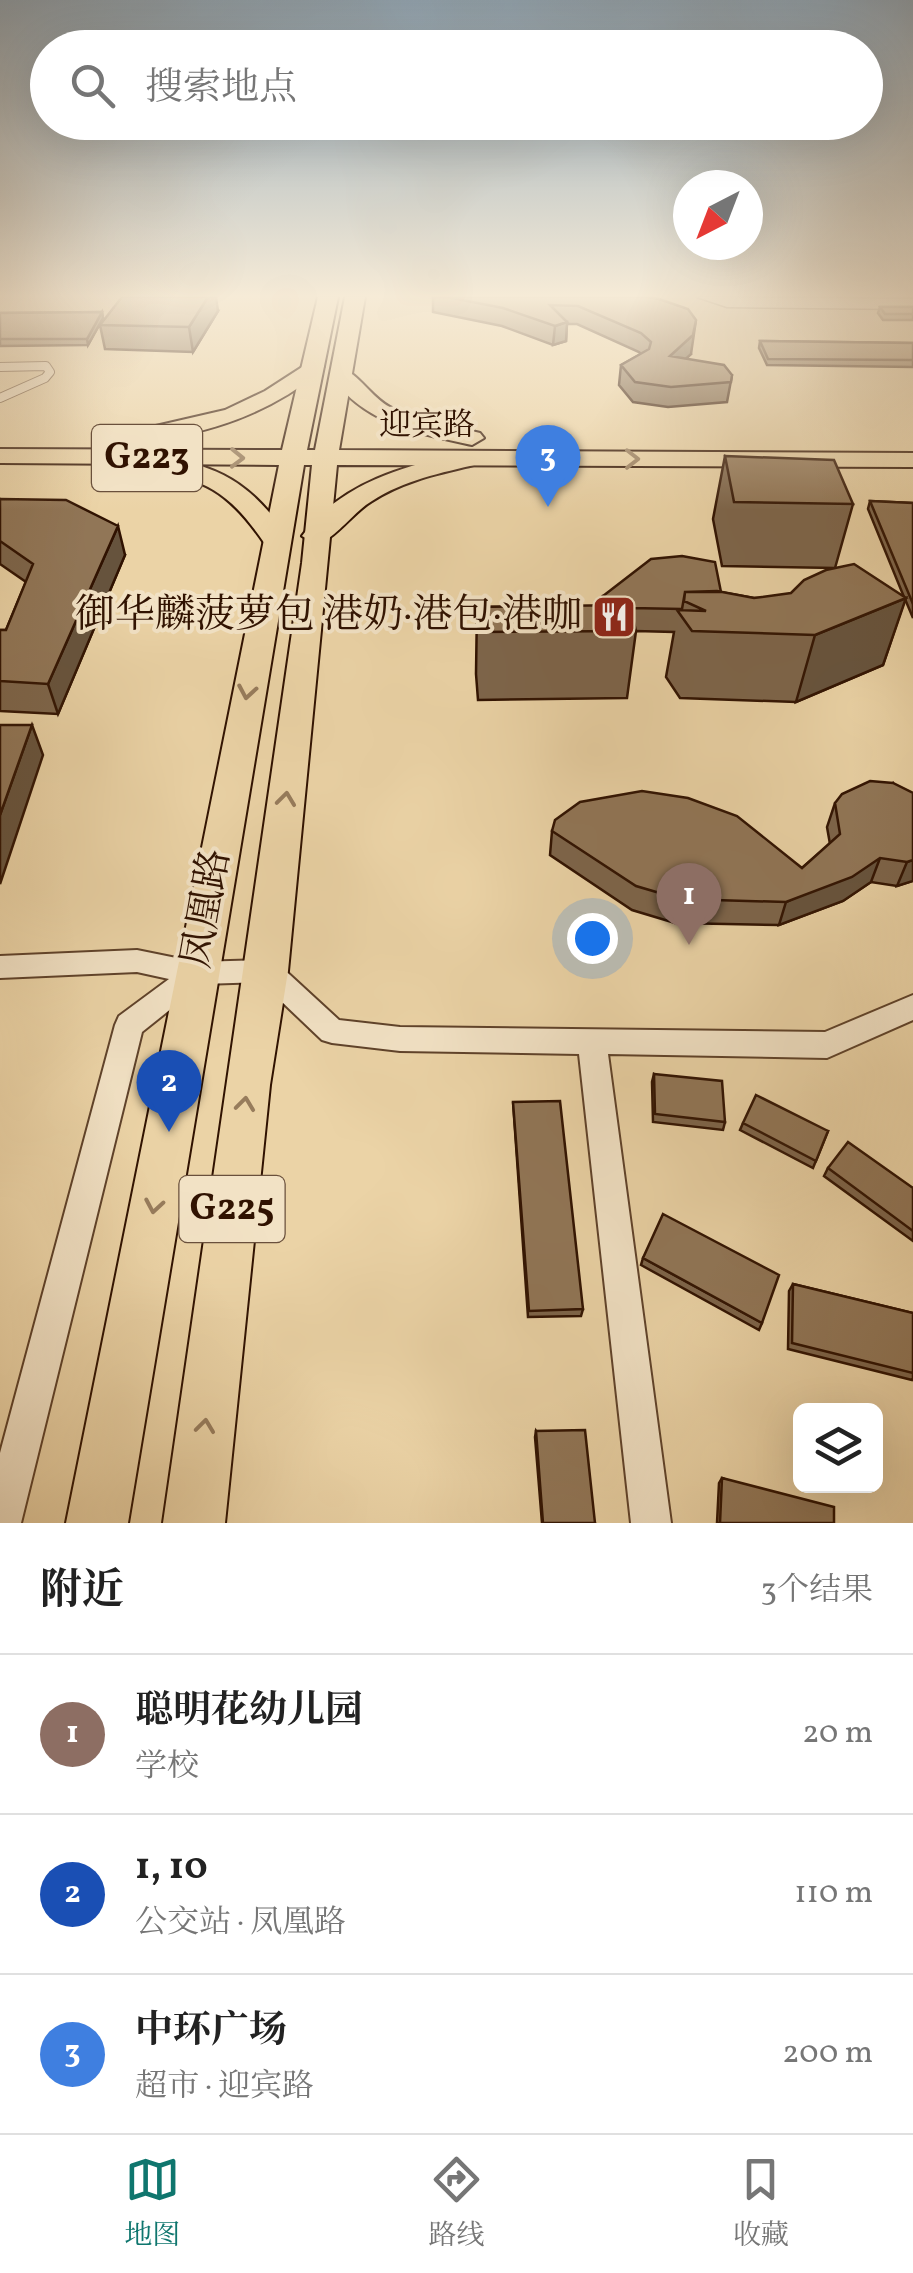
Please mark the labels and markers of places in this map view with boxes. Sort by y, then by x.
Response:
pin: 3 [516,424,580,507]
place label: 御华麟菠萝包 港奶·港包·港咖 [75,589,582,645]
restaurant icon: 御华麟菠萝包 港奶·港包·港咖 [591,594,637,640]
pin: 1 [656,862,722,945]
pin: 2 [136,1050,202,1132]

